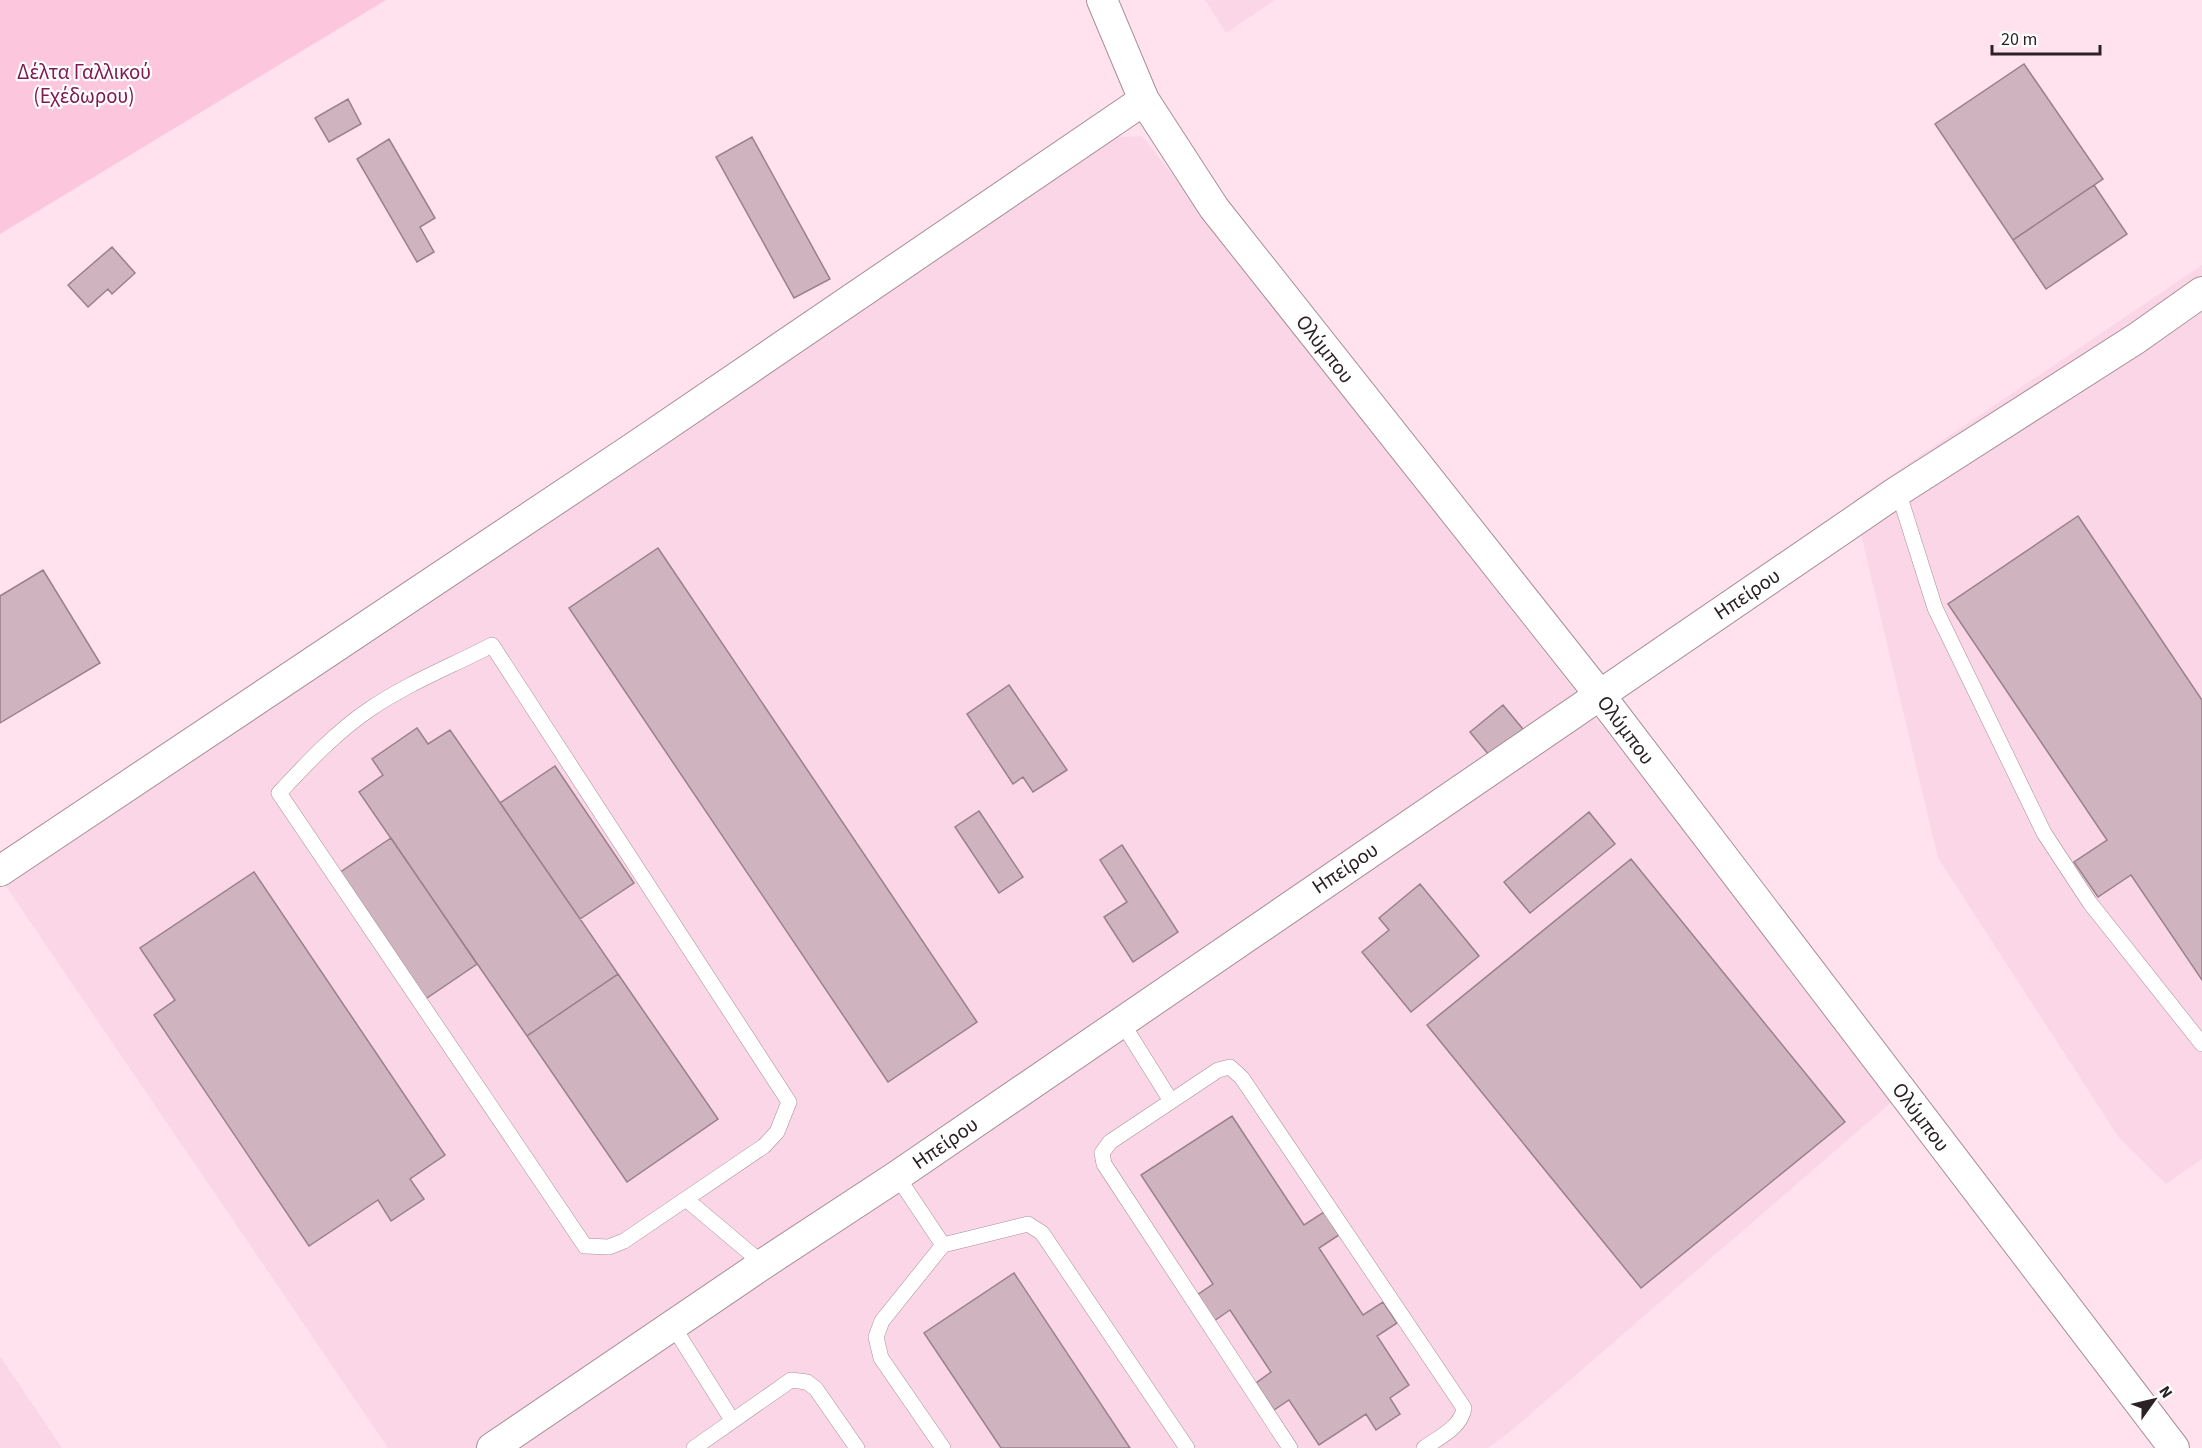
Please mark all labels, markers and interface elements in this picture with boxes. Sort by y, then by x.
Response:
scale bar [1992,18,2100,56]
text: 20 m [2001,27,2037,52]
park label: Δέλτα Γαλλικού (Εχέδωρου) [17,57,151,111]
street label: Ολύμπου [1289,308,1361,390]
street label: Ηπείρου [1708,561,1786,627]
street label: Ολύμπου [1590,689,1662,771]
street label: Ηπείρου [1306,835,1384,901]
street label: Ολύμπου [1885,1076,1957,1158]
street label: Ηπείρου [906,1109,984,1177]
north arrow [2124,1370,2184,1430]
text: N [2154,1382,2178,1403]

